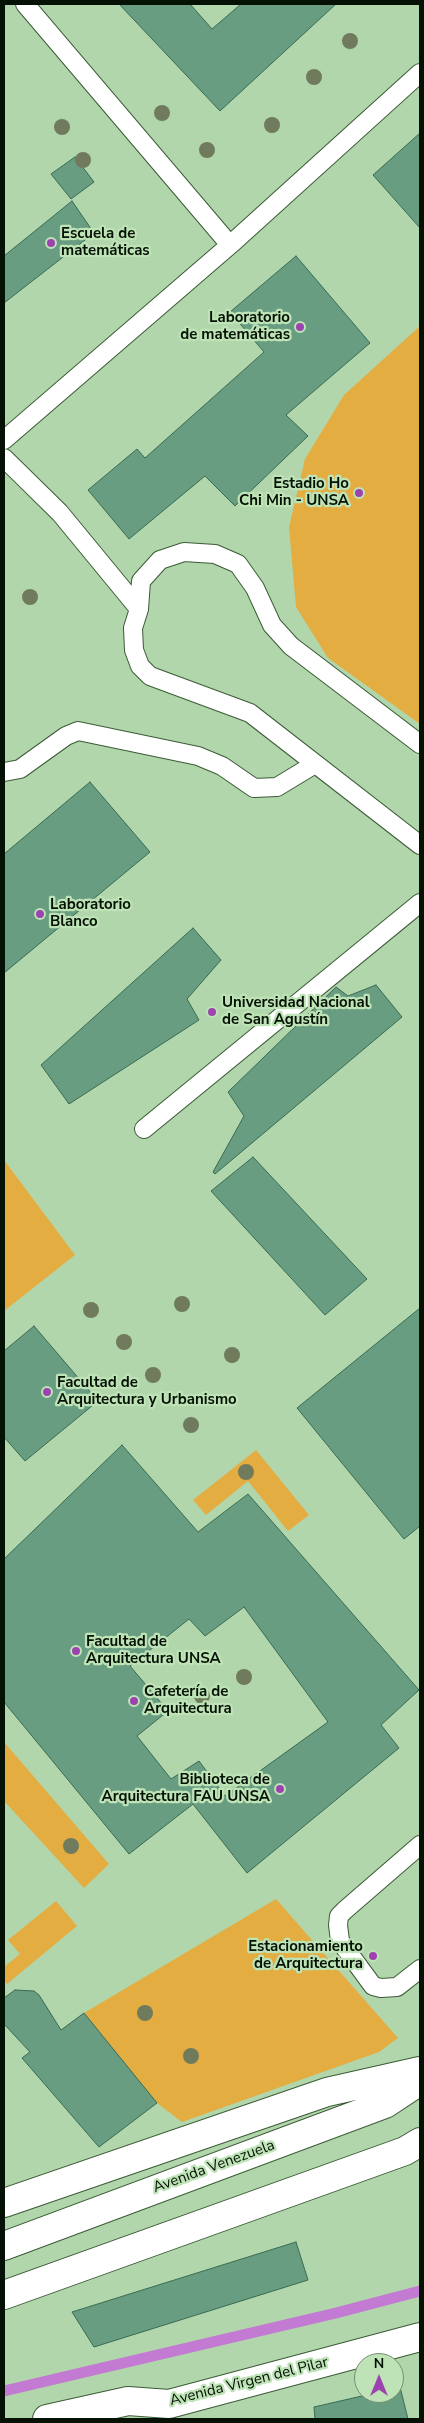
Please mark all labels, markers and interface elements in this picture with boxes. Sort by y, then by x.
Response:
place label: Escuela de matemáticas [61,225,150,260]
marker: Escuela de matemáticas [45,237,57,249]
place label: Laboratorio de matemáticas [180,309,290,344]
marker: Laboratorio de matemáticas [294,321,306,333]
place label: Estadio Ho Chi Min - UNSA [239,475,349,510]
marker: Estadio Ho Chi Min - UNSA [353,487,365,499]
place label: Laboratorio Blanco [50,896,131,931]
marker: Laboratorio Blanco [34,908,46,920]
place label: Universidad Nacional de San Agustín [222,994,369,1029]
marker: Universidad Nacional de San Agustín [206,1006,218,1018]
place label: Facultad de Arquitectura y Urbanismo [57,1374,237,1409]
marker: Facultad de Arquitectura y Urbanismo [41,1386,53,1398]
place label: Facultad de Arquitectura UNSA [86,1633,221,1668]
marker: Facultad de Arquitectura UNSA [70,1645,82,1657]
place label: Cafetería de Arquitectura [144,1683,232,1718]
marker: Cafetería de Arquitectura [128,1695,140,1707]
place label: Biblioteca de Arquitectura FAU UNSA [101,1771,270,1806]
marker: Biblioteca de Arquitectura FAU UNSA [274,1783,286,1795]
place label: Estacionamiento de Arquitectura [248,1938,363,1973]
marker: Estacionamiento de Arquitectura [367,1950,379,1962]
street label: Avenida Venezuela [151,2137,277,2197]
north arrow [354,2353,404,2403]
street label: Avenida Virgen del Pilar [168,2354,330,2410]
text: N [374,2354,384,2373]

